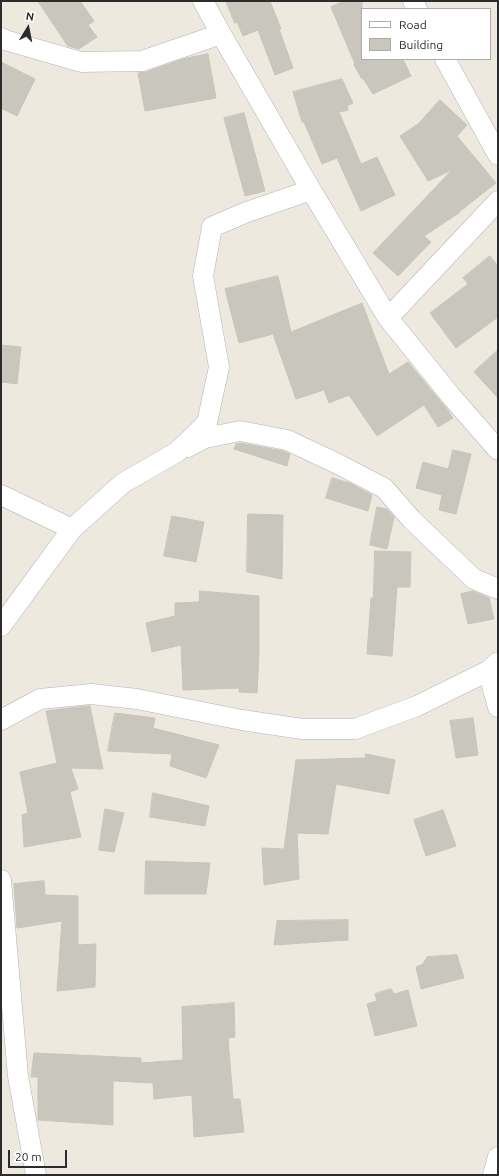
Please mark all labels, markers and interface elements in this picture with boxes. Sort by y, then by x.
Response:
north arrow [8,8,48,48]
legend [361,8,491,60]
text: N [25,10,35,23]
text: Road [399,18,427,31]
text: Building [399,38,443,51]
scale bar [10,1142,69,1168]
text: 20 m [15,1150,42,1163]

